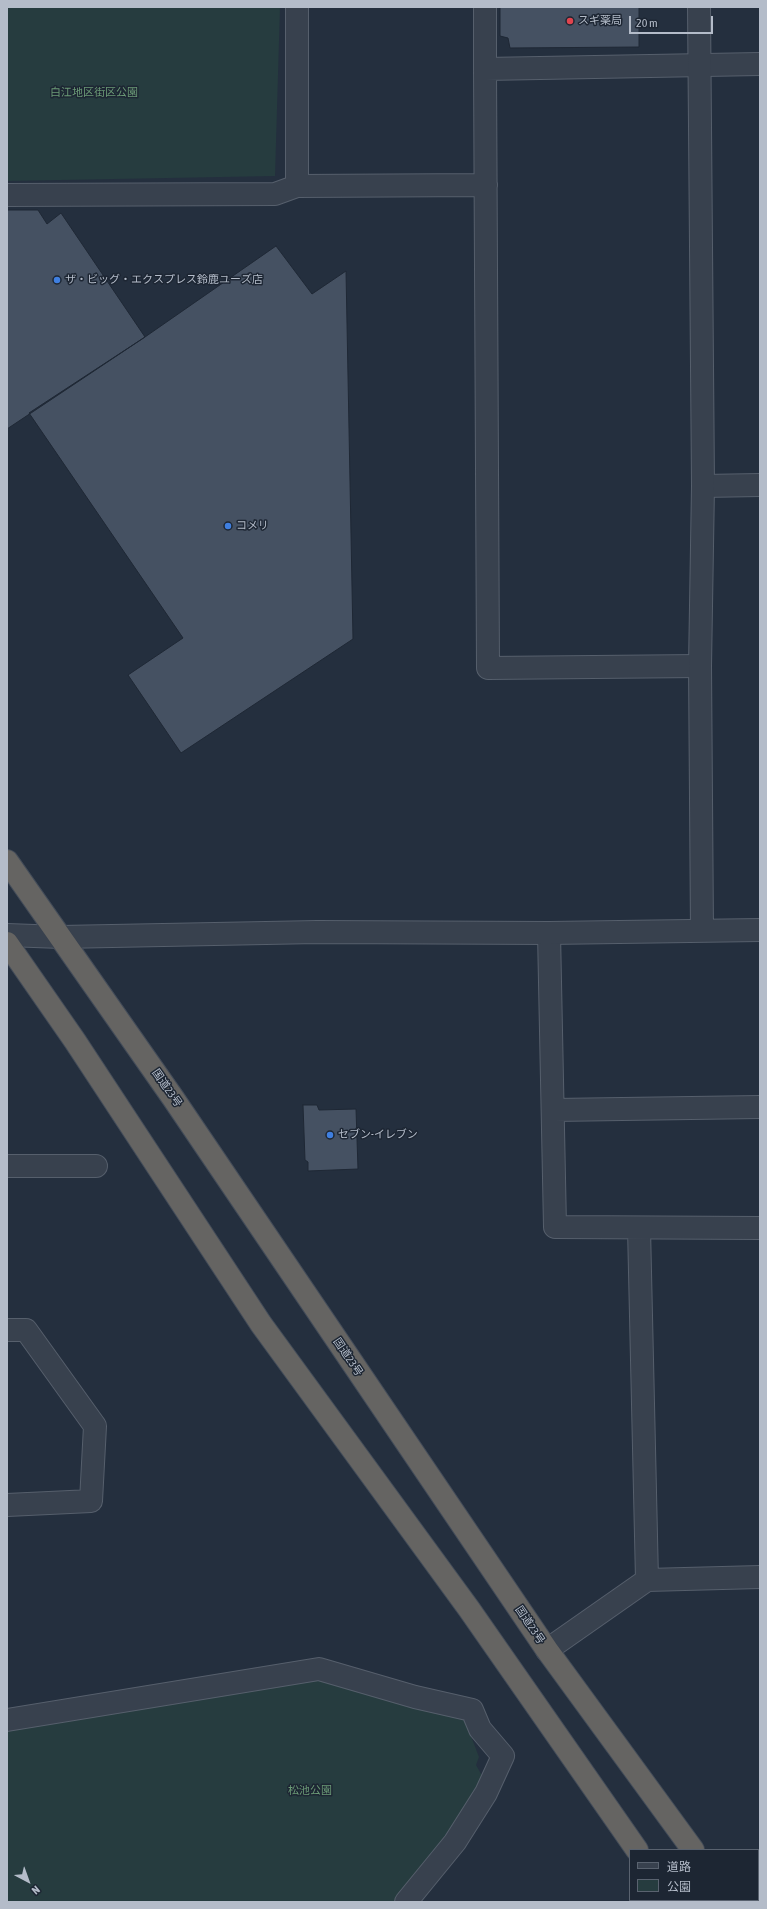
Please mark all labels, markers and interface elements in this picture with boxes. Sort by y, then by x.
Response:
scale bar [631,8,715,34]
place label: スギ薬局 [578,14,622,28]
marker: スギ薬局 [565,16,575,26]
text: 20 m [636,16,658,30]
park label: 白江地区街区公園 [50,86,138,100]
place label: ザ・ビッグ・エクスプレス鈴鹿ユーズ店 [65,273,263,287]
marker: ザ・ビッグ・エクスプレス鈴鹿ユーズ店 [52,275,62,285]
place label: コメリ [236,519,269,533]
marker: コメリ [223,521,233,531]
street label: 国道23号 [149,1066,185,1110]
place label: セブン-イレブン [338,1128,418,1142]
marker: セブン-イレブン [325,1130,335,1140]
street label: 国道23号 [330,1335,366,1379]
street label: 国道23号 [512,1603,548,1647]
park label: 松池公園 [288,1784,332,1798]
legend [629,1849,759,1901]
text: 道路 [667,1860,691,1874]
north arrow [8,1861,48,1901]
text: 公園 [667,1880,691,1894]
text: N [29,1883,42,1897]

